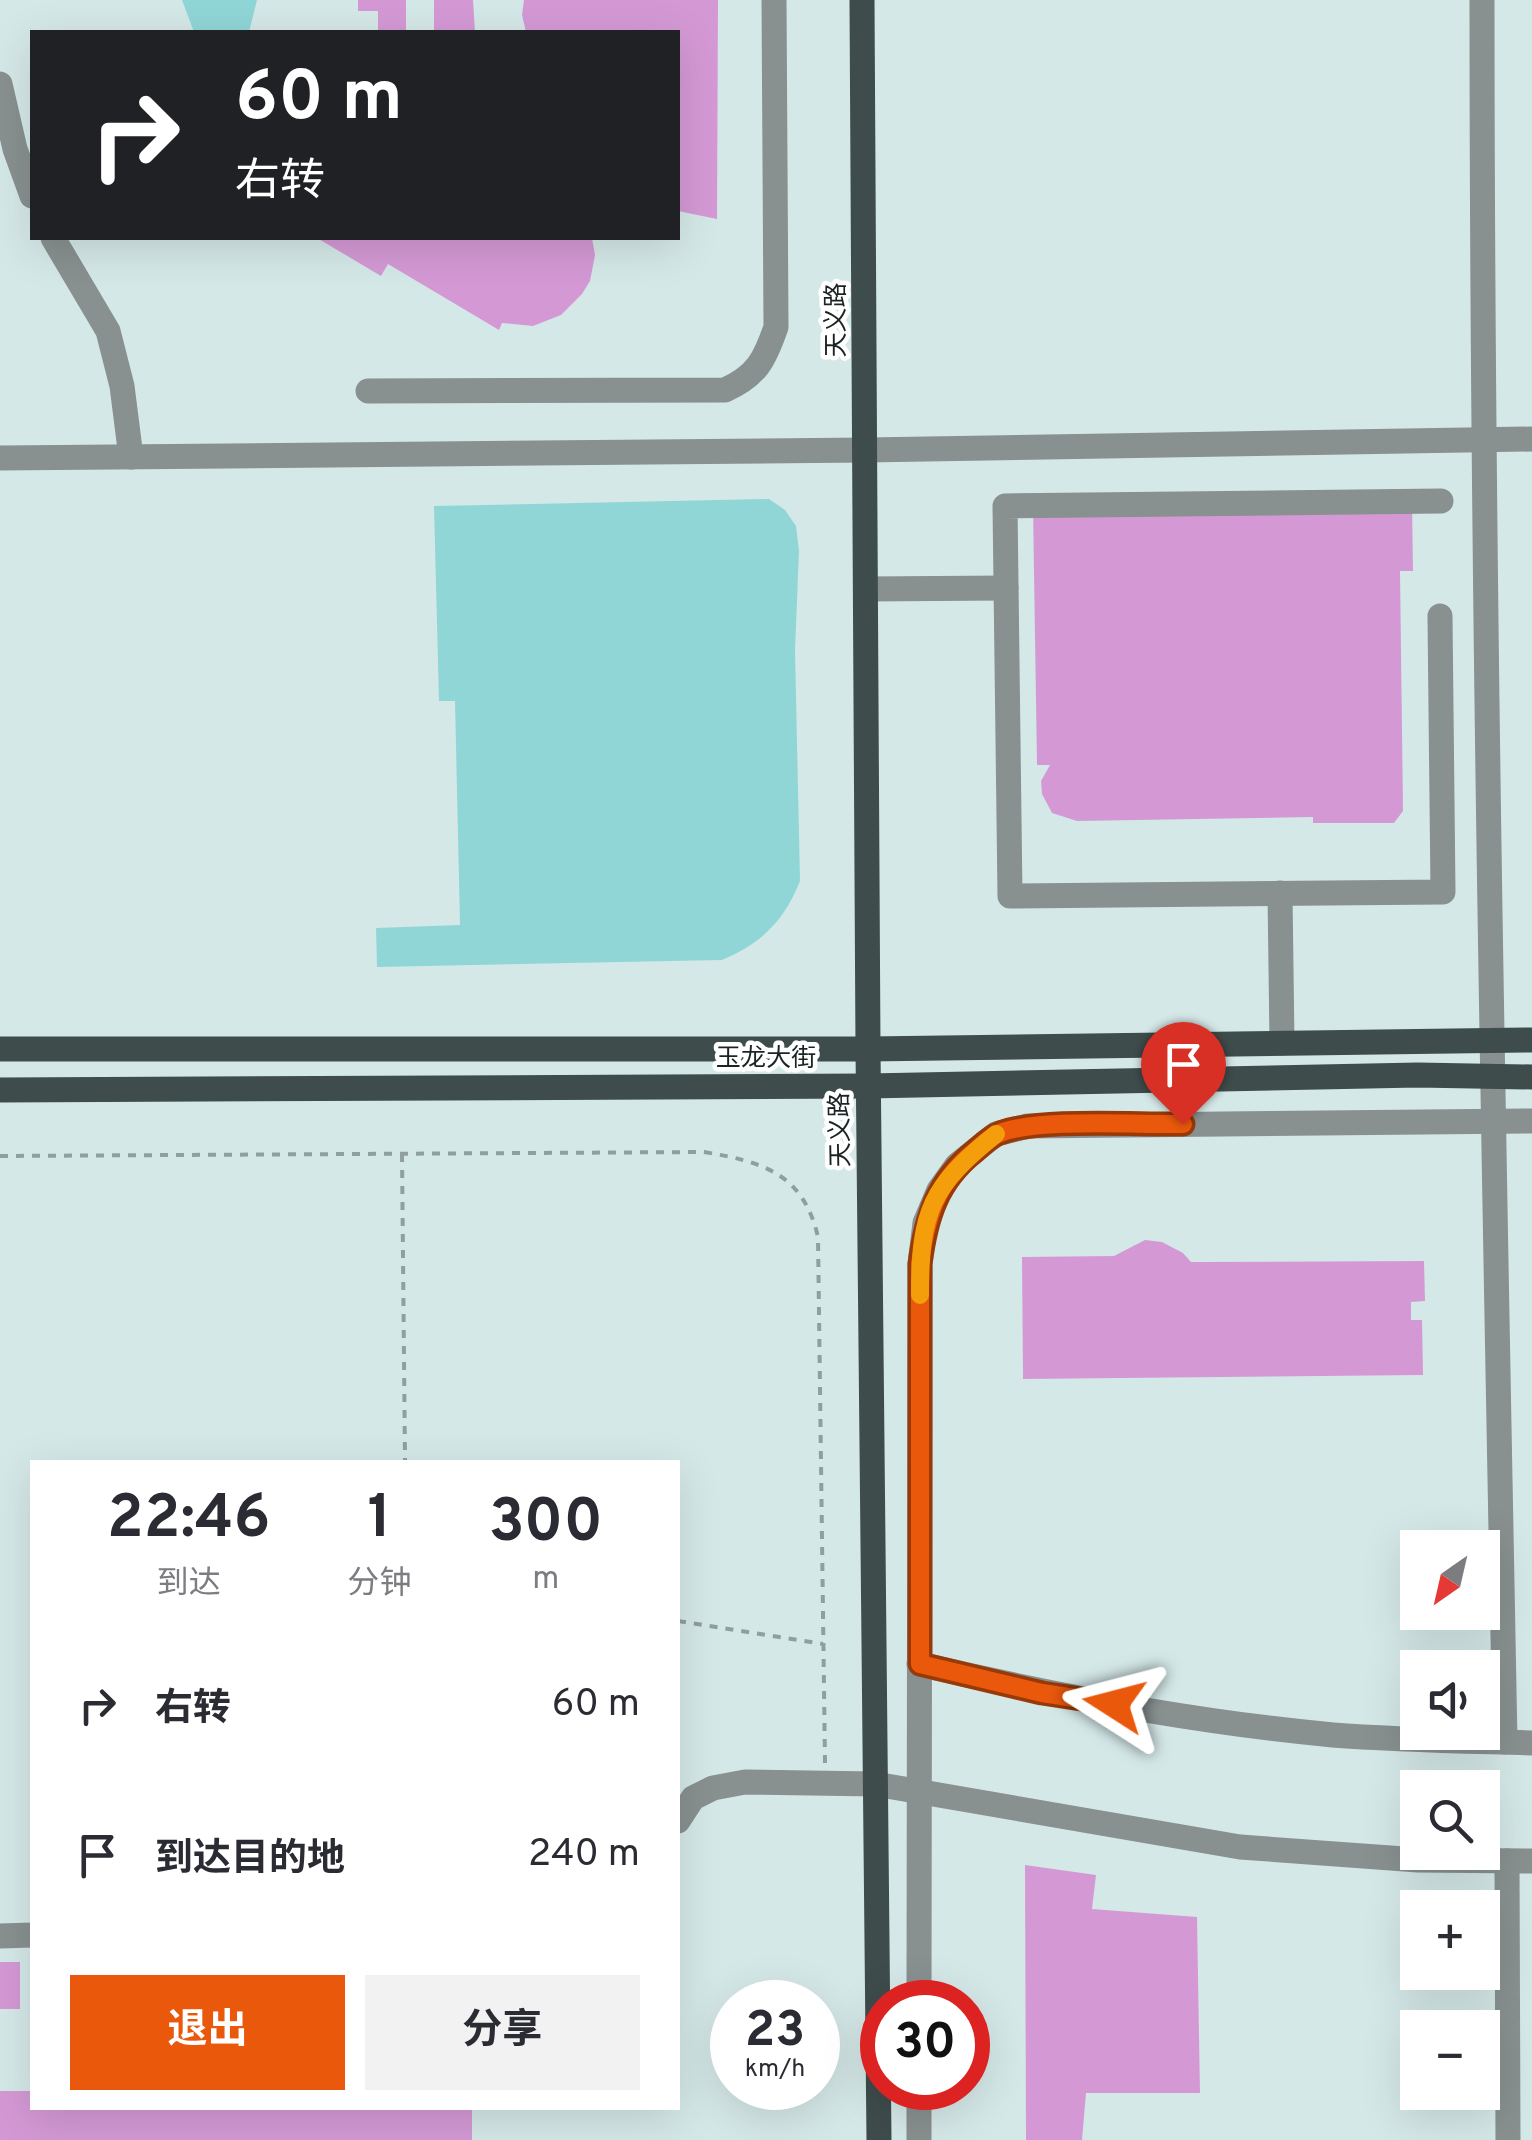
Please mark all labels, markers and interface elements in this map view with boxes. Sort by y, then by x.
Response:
text: 60 m [235,56,403,145]
icon: right [70,70,200,200]
text: 右转 [235,155,325,212]
street label: 天义路 [822,282,854,358]
pin [1141,1022,1226,1125]
icon: arrive [1156,1037,1211,1092]
street label: 玉龙大街 [716,1044,816,1076]
street label: 天义路 [825,1092,859,1168]
text: 22:46 [107,1483,270,1559]
text: 1 [368,1483,392,1559]
text: 300 [489,1487,603,1563]
north arrow [1400,1530,1500,1630]
map controls [1400,1530,1500,2110]
text: m [532,1560,559,1600]
text: 到达 [157,1565,221,1605]
text: 分钟 [348,1565,412,1605]
button: sound [1400,1650,1500,1750]
position arrow [1062,1652,1166,1756]
icon: right [70,1678,125,1733]
text: 60 m [552,1681,640,1730]
text: 右转 [155,1686,231,1735]
button: search [1400,1770,1500,1870]
icon: arrive [70,1828,125,1883]
text: 240 m [528,1831,640,1880]
text: 到达目的地 [155,1836,345,1885]
button: + [1400,1890,1500,1990]
button: 退出 [70,1975,345,2090]
button: 分享 [365,1975,640,2090]
speed limit sign: 30 [860,1980,990,2110]
text: 23 [745,2001,805,2064]
button: − [1400,2010,1500,2110]
text: km/h [745,2054,805,2086]

